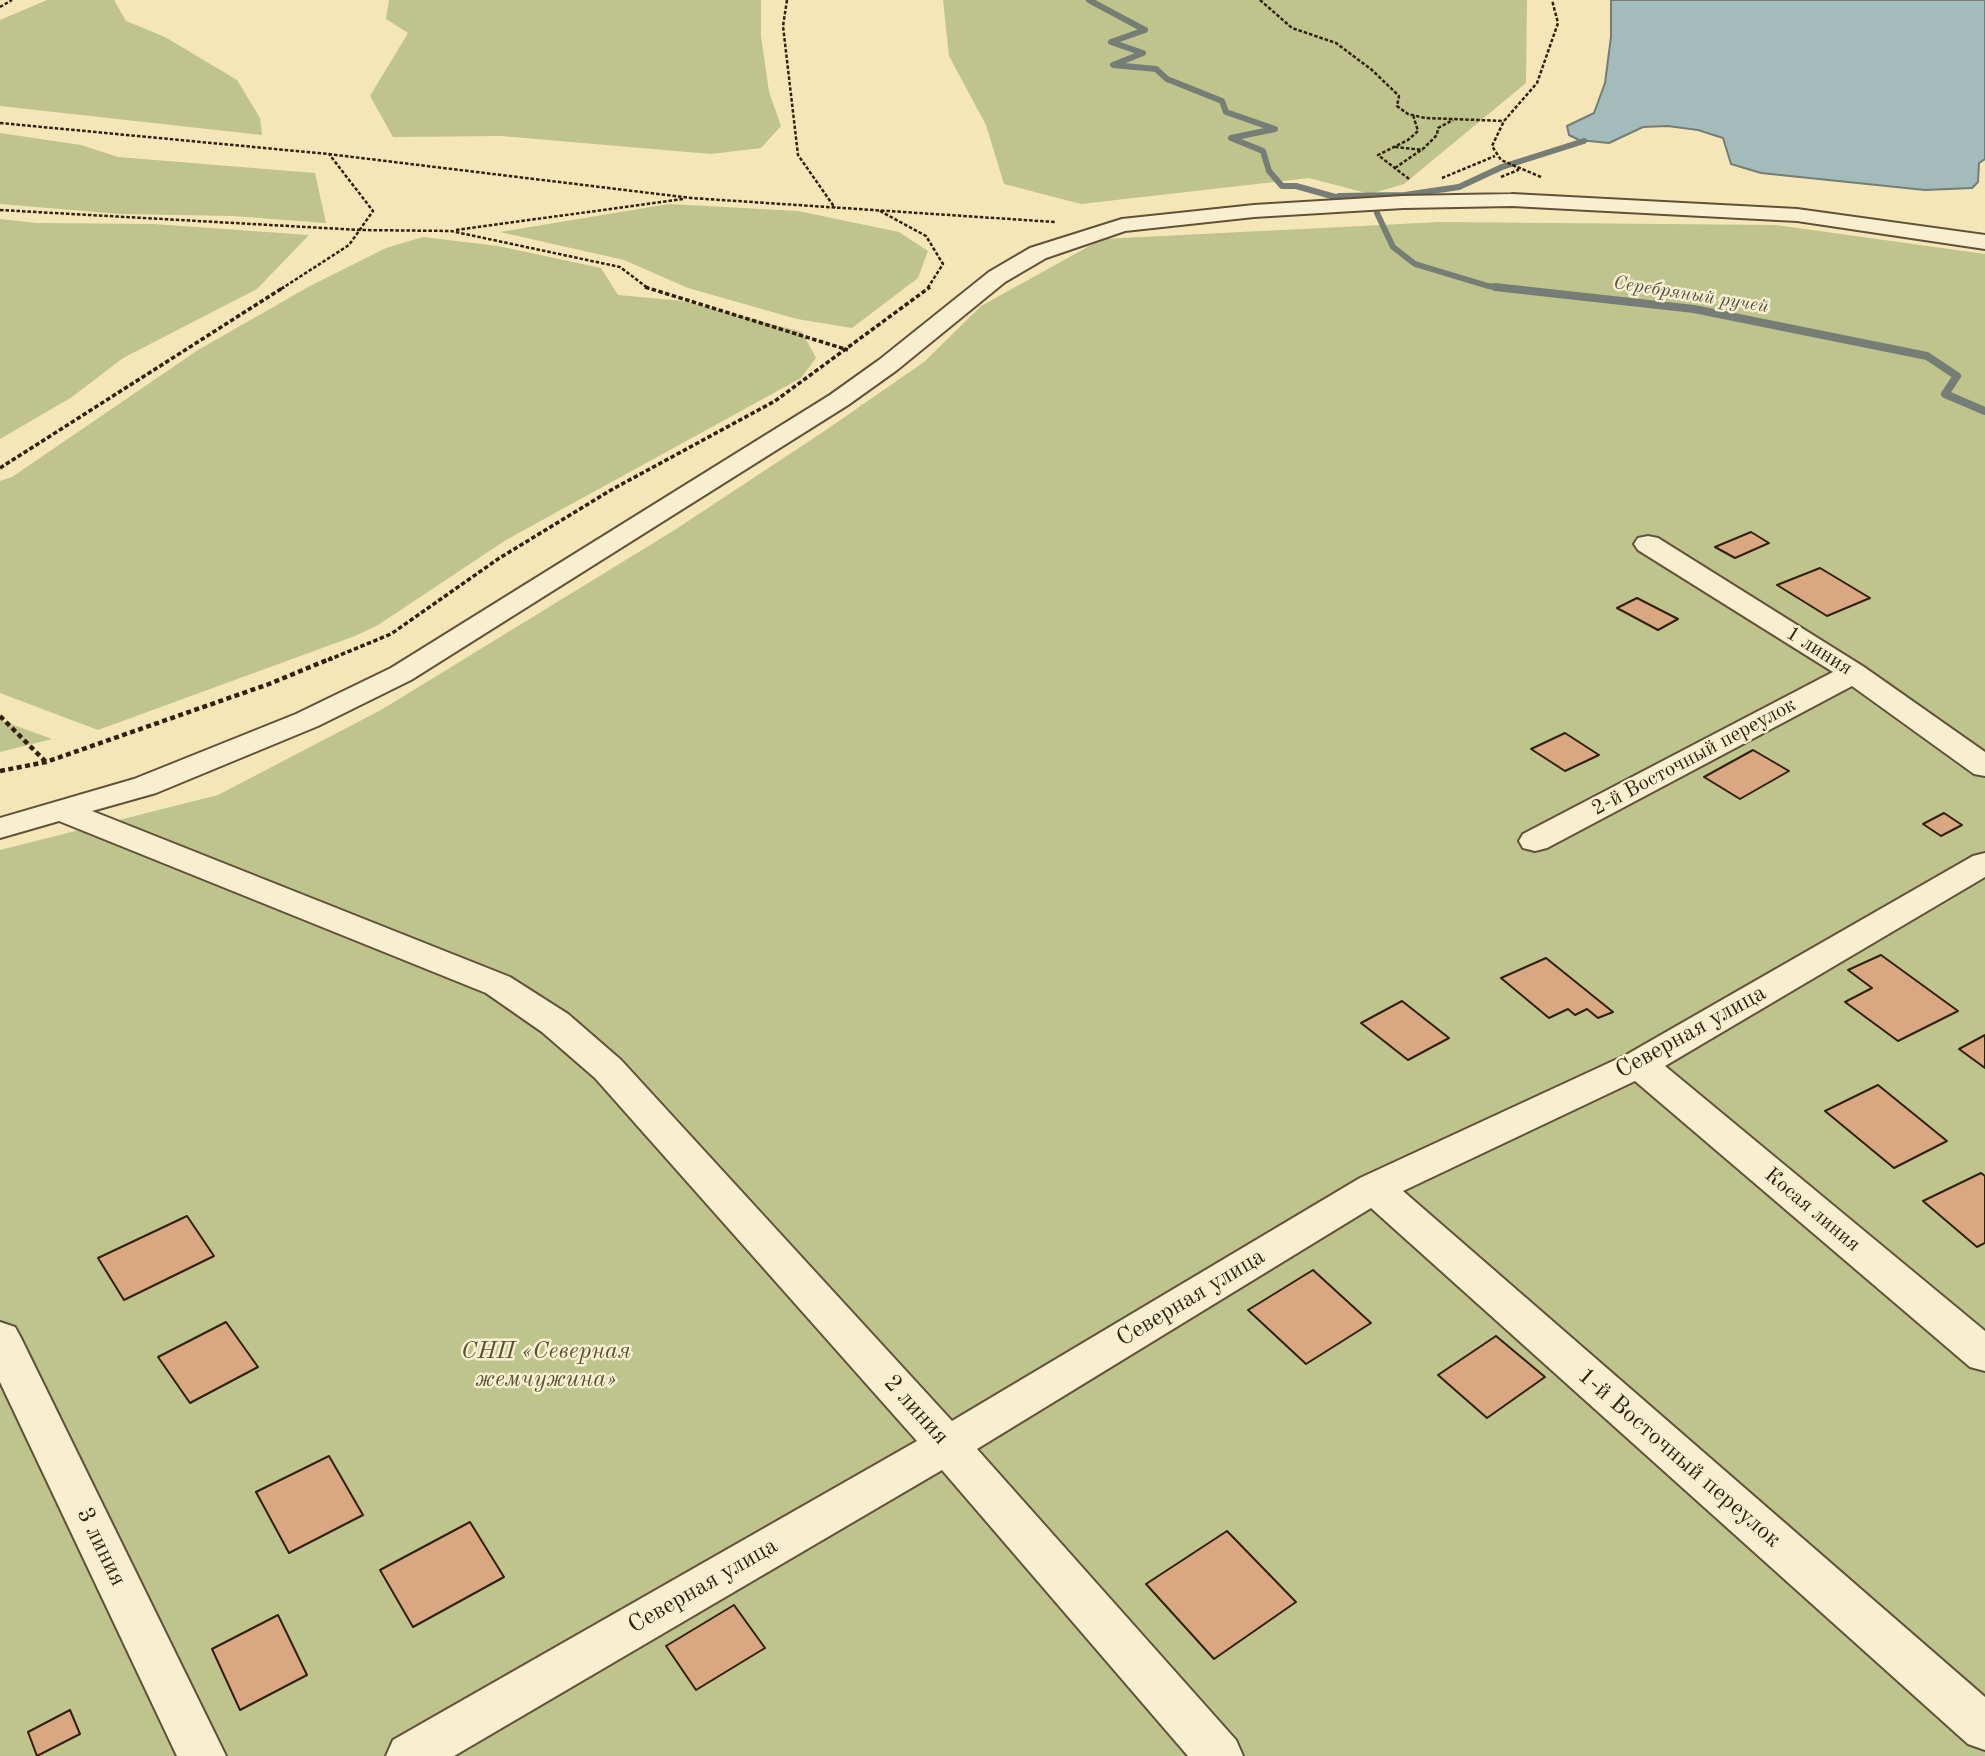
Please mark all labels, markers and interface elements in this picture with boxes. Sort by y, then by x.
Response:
water label: Серебряный ручей [1612,271,1770,319]
street label: 1 линия [1781,621,1857,681]
street label: 2-й Восточный переулок [1588,692,1800,822]
street label: Северная улица [1611,979,1771,1085]
street label: Косая линия [1759,1163,1865,1257]
street label: Северная улица [1112,1242,1270,1354]
park label: СНП «Северная жемчужина» [461,1338,631,1394]
street label: 1-й Восточный переулок [1571,1362,1787,1554]
street label: 2 линия [877,1369,955,1451]
street label: 3 линия [70,1503,132,1591]
street label: Северная улица [623,1532,783,1640]

